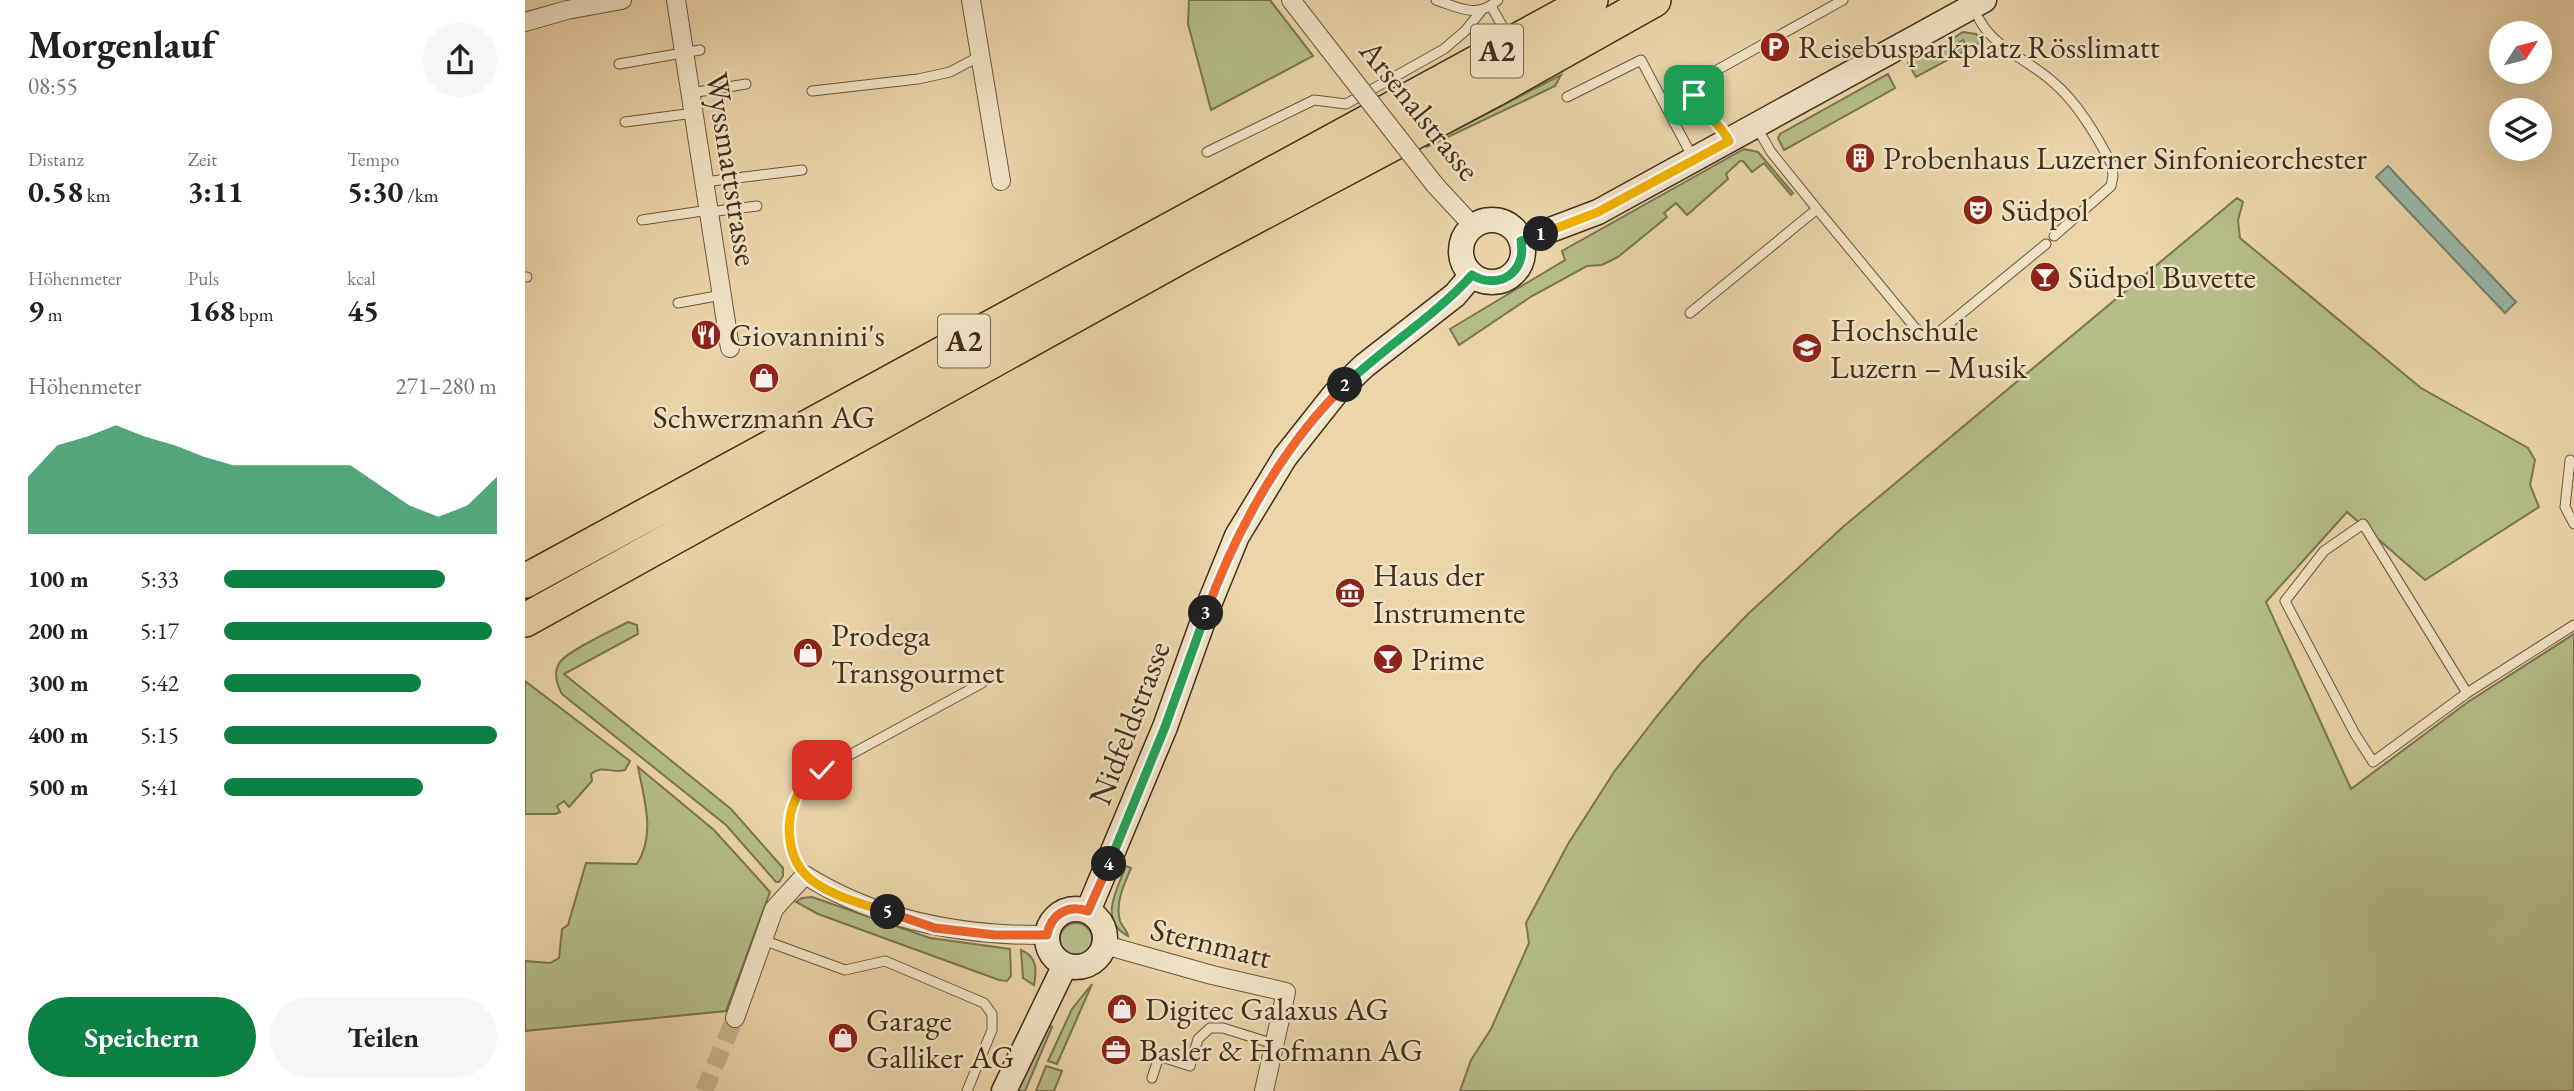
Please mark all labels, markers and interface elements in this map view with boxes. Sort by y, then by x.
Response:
text: Morgenlauf [28,20,215,69]
north arrow [2489,21,2551,84]
map controls [2489,21,2552,161]
button: share [423,23,497,97]
road number: A2 [1471,24,1523,78]
place label: Reisebusparkplatz Rösslimatt [1798,26,2160,68]
street label: Arsenalstrasse [1350,30,1490,189]
parking icon: Reisebusparkplatz Rösslimatt [1758,30,1792,64]
pin [1664,65,1724,125]
street label: Wyssmattstrasse [696,69,768,269]
text: 08:55 [28,71,78,101]
icon: arrive [1675,76,1713,114]
button: layers [2489,98,2552,161]
place label: Probenhaus Luzerner Sinfonieorchester [1883,137,2367,179]
building icon: Probenhaus Luzerner Sinfonieorchester [1843,141,1877,175]
text: Distanz [28,147,84,172]
text: Zeit [188,147,217,172]
text: Tempo [347,147,400,172]
text: 0.58 [28,172,83,211]
text: 3:11 [188,172,244,211]
text: 5:30 [347,172,403,211]
text: km [83,183,111,208]
text: /km [403,183,438,208]
place label: Südpol [2001,189,2089,231]
theatre icon: Südpol [1961,193,1995,227]
pin: 1 [1523,216,1559,252]
text: 1 [1535,221,1546,246]
place label: Südpol Buvette [2068,256,2256,298]
bar icon: Südpol Buvette [2028,260,2062,294]
text: Höhenmeter [28,266,122,291]
text: Puls [188,266,219,291]
text: kcal [347,266,376,291]
text: 9 [28,291,44,330]
text: 168 [188,291,235,330]
text: 45 [347,291,379,330]
text: m [44,302,62,327]
text: bpm [235,302,274,327]
place label: Hochschule Luzern – Musik [1830,309,2028,388]
place label: Giovannini's [729,314,885,356]
road number: A2 [938,314,990,368]
restaurant icon: Giovannini's [689,318,723,352]
school or university icon: Hochschule Luzern – Musik [1790,331,1824,365]
shop icon: Schwerzmann AG [747,361,781,395]
pin: 2 [1327,368,1363,402]
text: Höhenmeter [28,371,141,401]
text: 271–280 m [396,371,497,401]
text: 2 [1339,372,1350,397]
place label: Schwerzmann AG [653,396,875,438]
place label: Haus der Instrumente [1373,554,1526,633]
text: 100 m [28,564,89,594]
text: 5:33 [140,564,179,594]
museum icon: Haus der Instrumente [1333,576,1367,610]
pin: 3 [1189,596,1223,630]
text: 3 [1200,600,1211,625]
place label: Prodega Transgourmet [831,614,1005,693]
text: 200 m [28,616,89,646]
text: 5:17 [140,616,179,646]
street label: Nidfeldstrasse [1079,635,1179,811]
shop icon: Prodega Transgourmet [791,636,825,670]
place label: Prime [1411,638,1485,680]
bar icon: Prime [1371,642,1405,676]
text: 300 m [28,668,89,698]
text: 5:42 [140,668,179,698]
text: 400 m [28,720,89,750]
text: 5:15 [140,720,179,750]
pin [792,740,852,800]
icon: check [803,751,841,789]
text: 500 m [28,772,89,802]
text: 5:41 [140,772,179,802]
pin: 4 [1091,846,1127,882]
text: 4 [1103,851,1114,876]
pin: 5 [871,894,905,930]
text: 5 [882,899,893,924]
street label: Sternmatt [1146,908,1276,978]
place label: Digitec Galaxus AG [1145,988,1389,1030]
shop icon: Digitec Galaxus AG [1105,992,1139,1026]
button: Speichern [28,997,256,1077]
button: Teilen [270,997,497,1077]
place label: Garage Galliker AG [866,999,1014,1078]
shop icon: Garage Galliker AG [826,1021,860,1055]
place label: Basler & Hofmann AG [1139,1029,1423,1071]
office icon: Basler & Hofmann AG [1099,1033,1133,1067]

